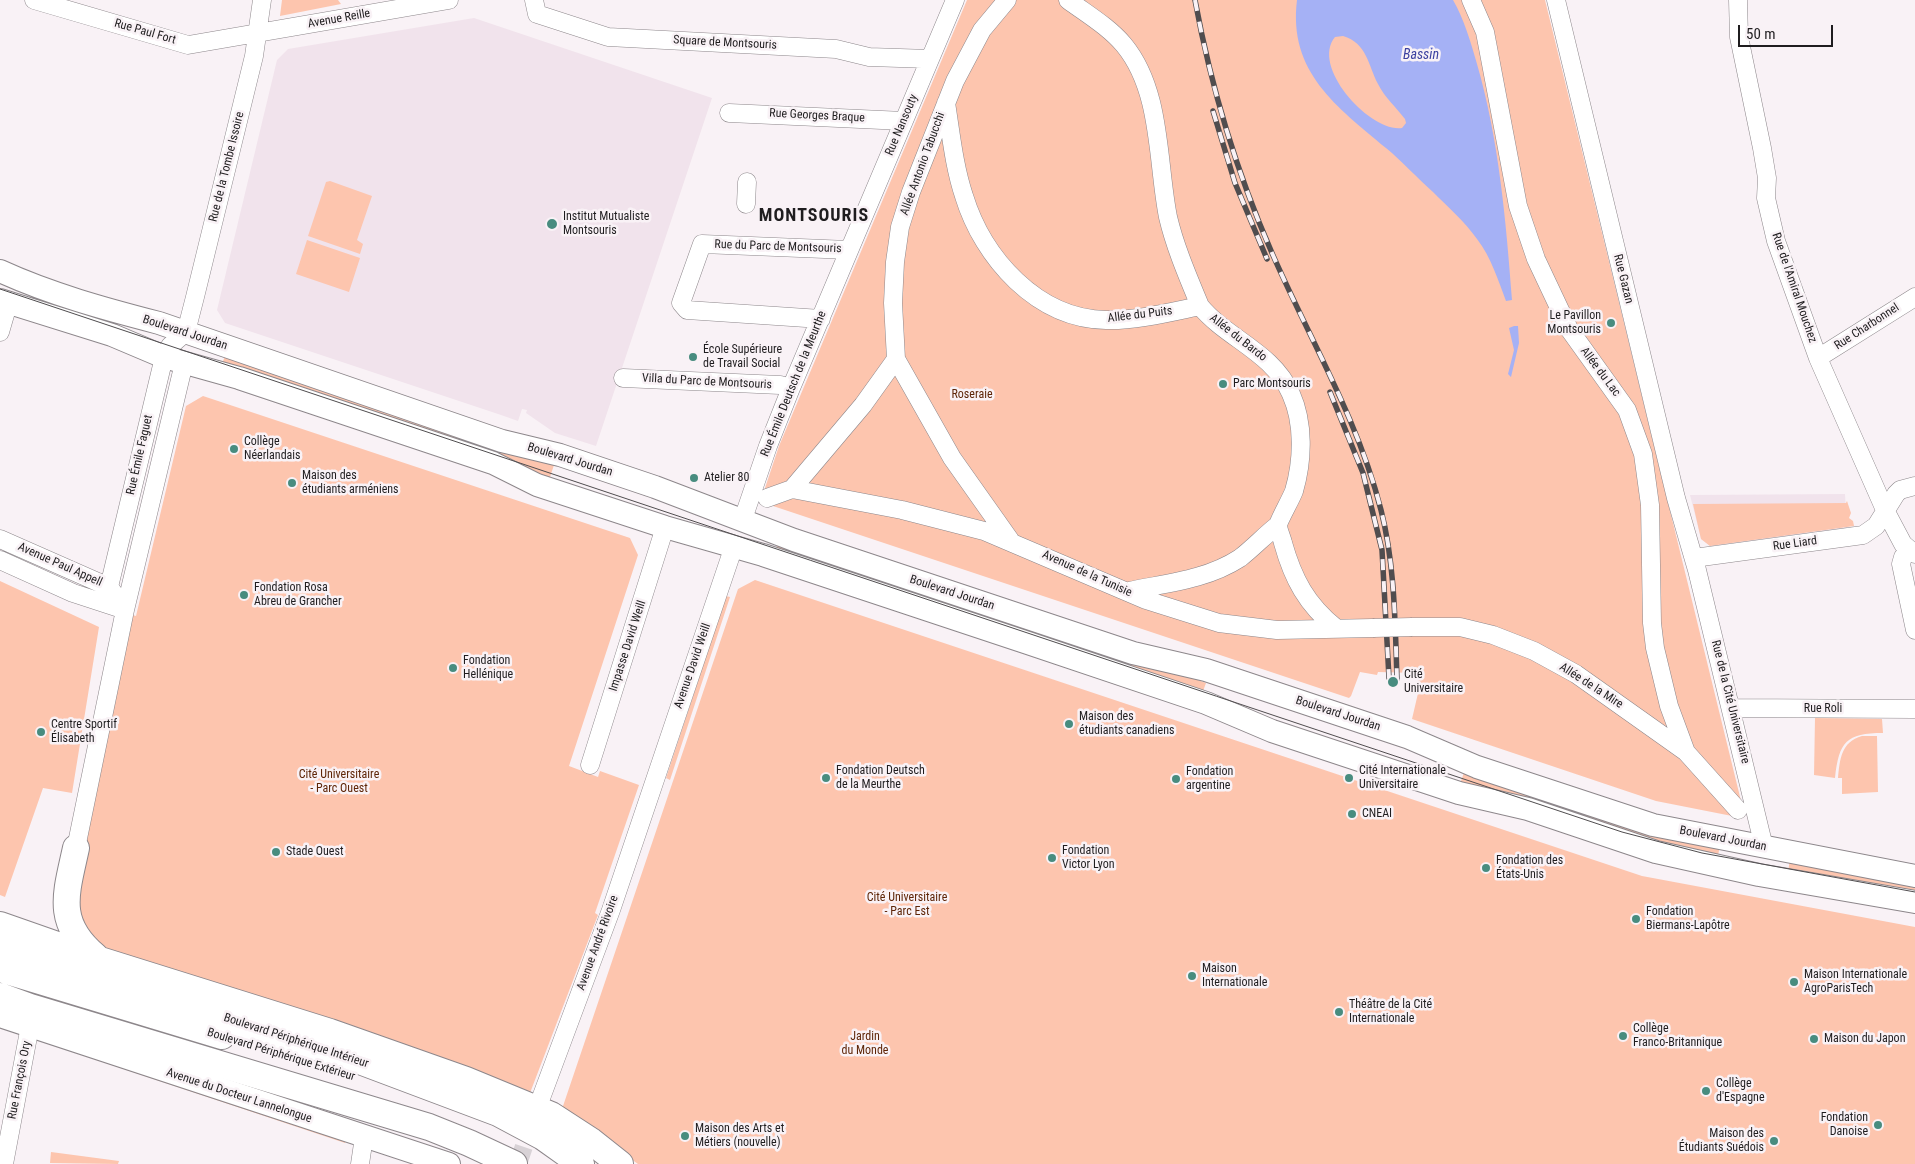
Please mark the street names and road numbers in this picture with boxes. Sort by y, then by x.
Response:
street label: Avenue Reille [307,6,371,32]
street label: Rue Paul Fort [113,16,177,48]
street label: Square de Montsouris [673,33,777,53]
street label: Rue Nansouty [883,92,921,158]
street label: Rue Georges Braque [769,106,865,126]
street label: Rue de la Tombe Issoire [206,110,248,224]
street label: Allée Antonio Tabucchi [898,110,948,218]
street label: Rue de l'Amiral Mouchez [1768,231,1820,345]
street label: Rue du Parc de Montsouris [714,238,842,256]
street label: Rue Gazan [1610,253,1636,305]
street label: Rue Charbonnel [1832,301,1902,353]
street label: Allée du Puits [1107,304,1173,326]
street label: Rue Émile Deutsch de la Meurthe [758,309,830,459]
street label: Allée du Bardo [1206,311,1270,365]
street label: Boulevard Jourdan [141,312,229,354]
street label: Allée du Lac [1577,345,1623,399]
street label: Villa du Parc de Montsouris [642,371,772,393]
street label: Rue Émile Faguet [124,414,156,496]
street label: Boulevard Jourdan [526,440,614,480]
street label: Rue Liard [1772,534,1818,554]
street label: Avenue Paul Appell [16,540,104,590]
street label: Avenue de la Tunisie [1040,548,1134,600]
street label: Boulevard Jourdan [908,572,996,614]
street label: Impasse David Weill [606,599,650,693]
street label: Avenue David Weill [672,621,714,711]
street label: Rue de la Cité Universitaire [1708,639,1752,765]
street label: Allée de la Mire [1556,660,1626,712]
street label: Boulevard Jourdan [1294,693,1382,735]
street label: Rue Roli [1804,702,1842,716]
street label: Boulevard Jourdan [1678,823,1768,855]
street label: Avenue André Rivoire [574,894,622,992]
street label: Boulevard Périphérique Intérieur [222,1011,370,1071]
street label: Boulevard Périphérique Extérieur [205,1026,357,1084]
street label: Rue François Ory [5,1040,35,1120]
street label: Avenue du Docteur Lannelongue [164,1066,314,1126]

